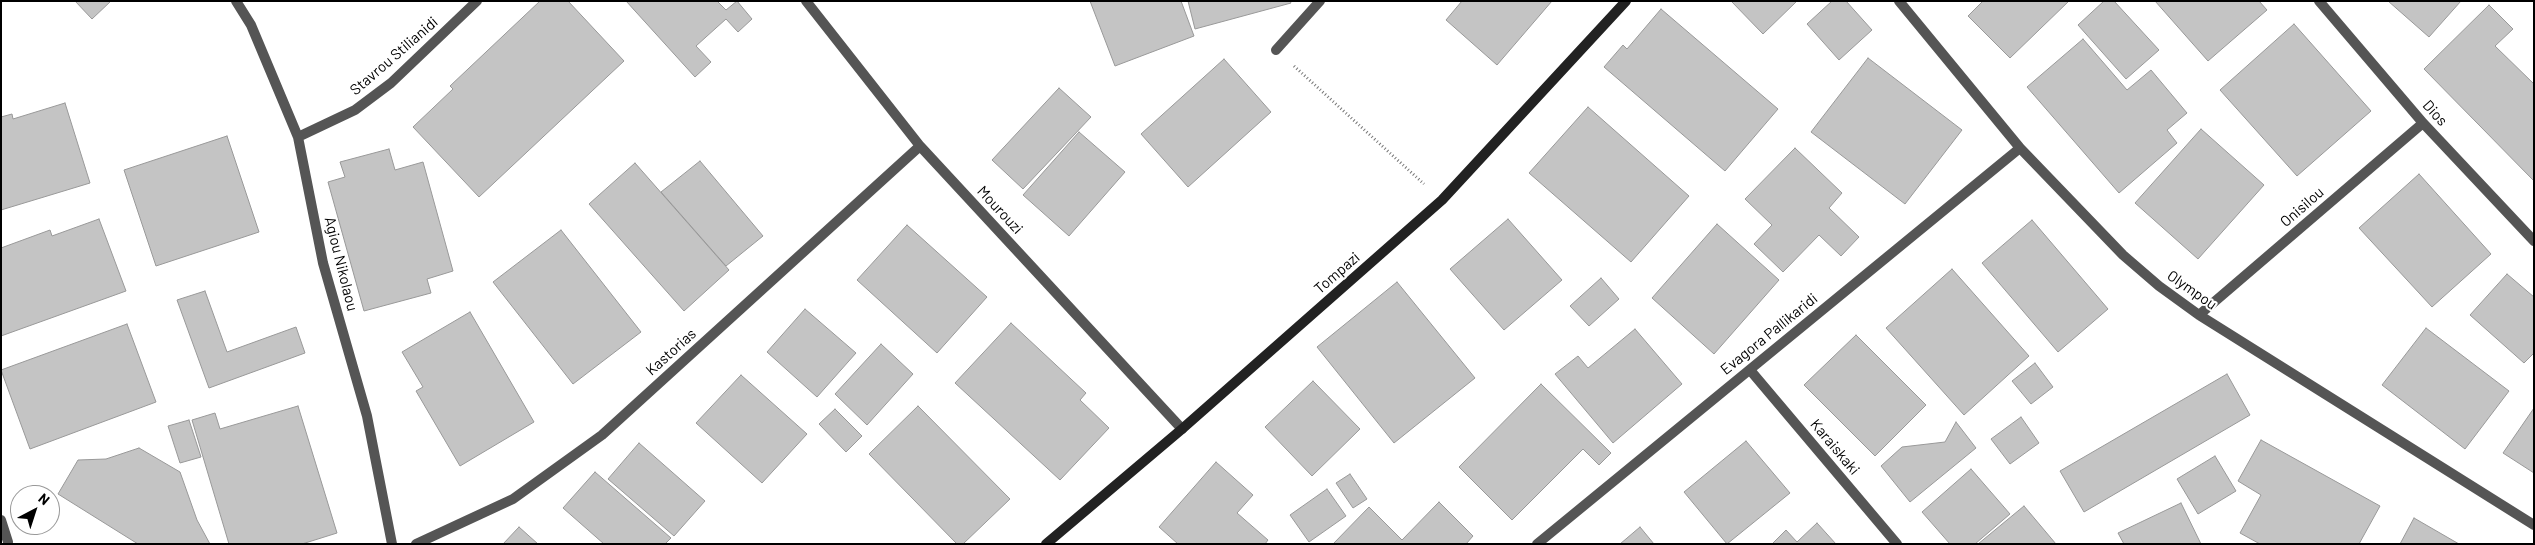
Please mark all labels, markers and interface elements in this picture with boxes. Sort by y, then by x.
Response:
street label: Stavrou Stilianidi [346,13,442,99]
street label: Dios [2419,96,2451,130]
street label: Mourouzi [973,182,1027,238]
street label: Onisilou [2276,183,2328,231]
street label: Agiou Nikolaou [321,215,361,313]
street label: Tompazi [1311,248,1363,298]
street label: Olympou [2164,266,2220,314]
street label: Evagora Pallikaridi [1717,289,1821,379]
street label: Kastorias [642,325,700,379]
street label: Karaiskaki [1806,415,1864,479]
north arrow [10,485,60,535]
text: N [35,489,53,508]

